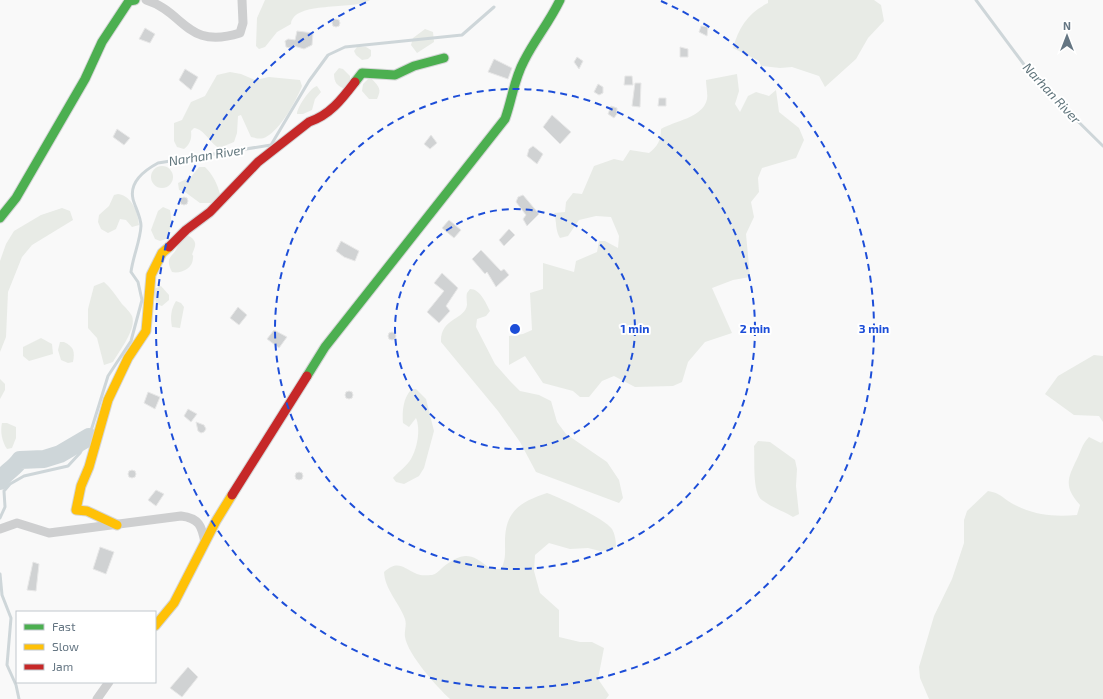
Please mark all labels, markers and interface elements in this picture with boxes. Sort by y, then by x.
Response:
north arrow [1047,16,1087,56]
text: N [1063,19,1071,32]
water label: Narhan River [1020,59,1085,127]
water label: Narhan River [168,141,247,169]
text: 1 min [621,321,649,335]
text: 2 min [740,321,770,335]
text: 3 min [859,321,889,335]
centre of rings [508,322,522,336]
legend [16,611,156,683]
text: Fast [52,619,76,633]
text: Slow [52,639,79,653]
text: Jam [52,659,73,673]

